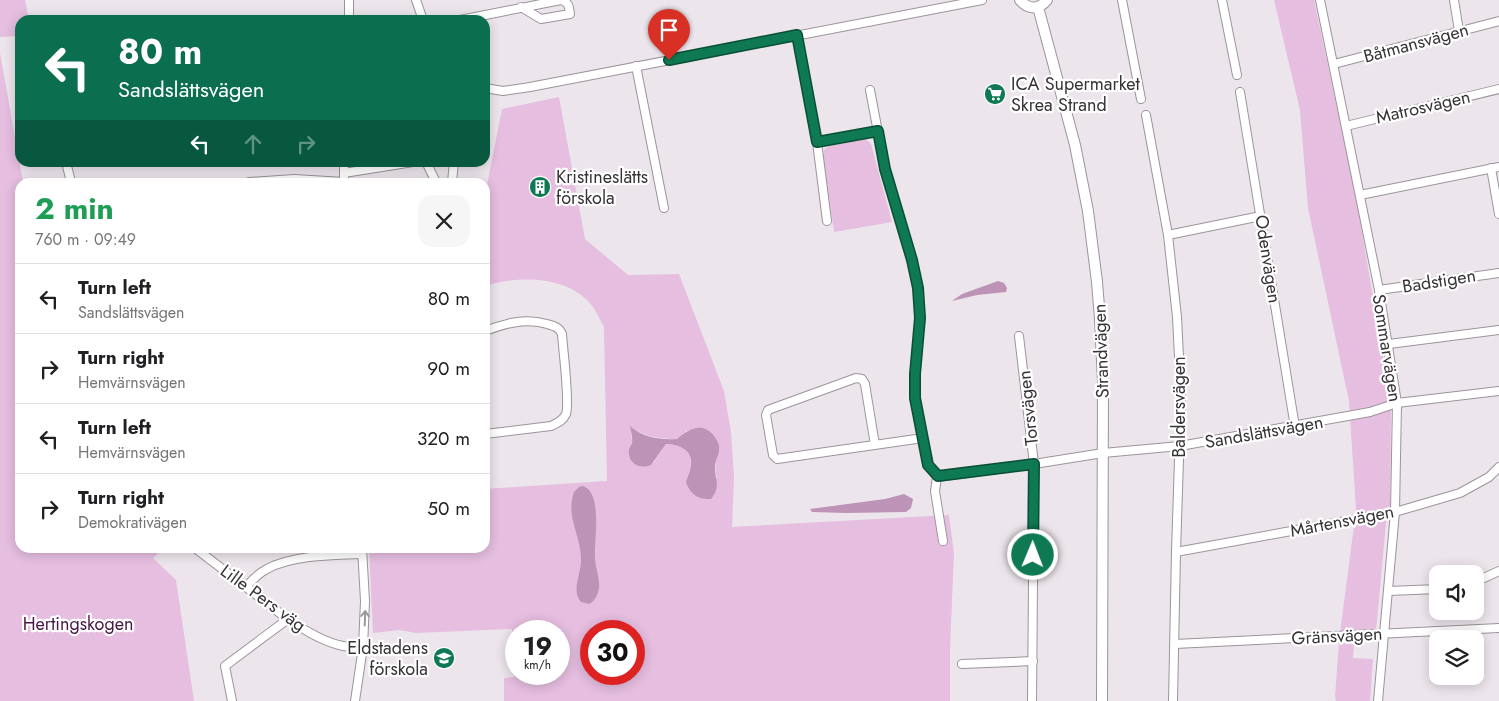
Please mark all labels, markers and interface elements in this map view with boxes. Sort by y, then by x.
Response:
pin [648,9,690,60]
icon: arrive [655,16,683,44]
street label: Båtmansvägen [1360,16,1472,70]
text: 80 m [118,27,202,77]
icon: left [35,35,100,100]
place label: ICA Supermarket Skrea Strand [1011,71,1141,118]
text: Sandslättsvägen [118,73,264,105]
supermarket icon: ICA Supermarket Skrea Strand [983,82,1007,106]
street label: Matrosvägen [1373,84,1473,130]
icon: left [186,130,214,158]
icon: ahead [239,130,267,158]
icon: right [292,130,320,158]
place label: Kristineslätts förskola [556,164,648,211]
building icon: Kristineslätts förskola [528,175,552,199]
text: 2 min [35,187,114,230]
button: close [418,195,470,247]
street label: Odenvägen [1248,213,1288,305]
text: 760 m · 09:49 [35,228,136,251]
street label: Badstigen [1400,262,1478,300]
text: Turn left [78,274,151,301]
icon: left [35,285,63,313]
text: 80 m [428,285,470,312]
street label: Sommarvägen [1366,292,1408,404]
text: Sandslättsvägen [78,301,184,324]
street label: Strandvägen [1086,303,1116,399]
text: Turn right [78,344,164,371]
icon: right [35,355,63,383]
text: 90 m [427,355,470,382]
street label: Baldersvägen [1166,356,1192,458]
street label: Torsvägen [1011,369,1045,447]
text: Hemvärnsvägen [78,371,186,394]
street label: Sandslättsvägen [1203,409,1325,455]
text: Turn left [78,414,151,441]
icon: left [35,425,63,453]
text: 320 m [417,425,470,452]
text: Hemvärnsvägen [78,441,186,464]
text: Turn right [78,484,164,511]
icon: right [35,495,63,523]
text: 50 m [427,495,470,522]
street label: Mårtensvägen [1288,498,1396,544]
text: Demokrativägen [78,511,187,534]
position arrow [1006,528,1058,580]
street label: Lille Pers väg [215,558,311,638]
map controls [1429,565,1484,685]
button: sound [1429,565,1484,620]
one-way arrow [360,610,369,626]
park label: Hertingskogen [23,611,133,637]
speed limit sign: 30 [580,620,645,685]
street label: Gränsvägen [1291,621,1383,651]
text: 19 [523,628,552,664]
button: layers [1429,630,1484,685]
place label: Eldstadens förskola [347,635,428,682]
school or university icon: Eldstadens förskola [432,646,456,670]
text: km/h [524,656,551,674]

